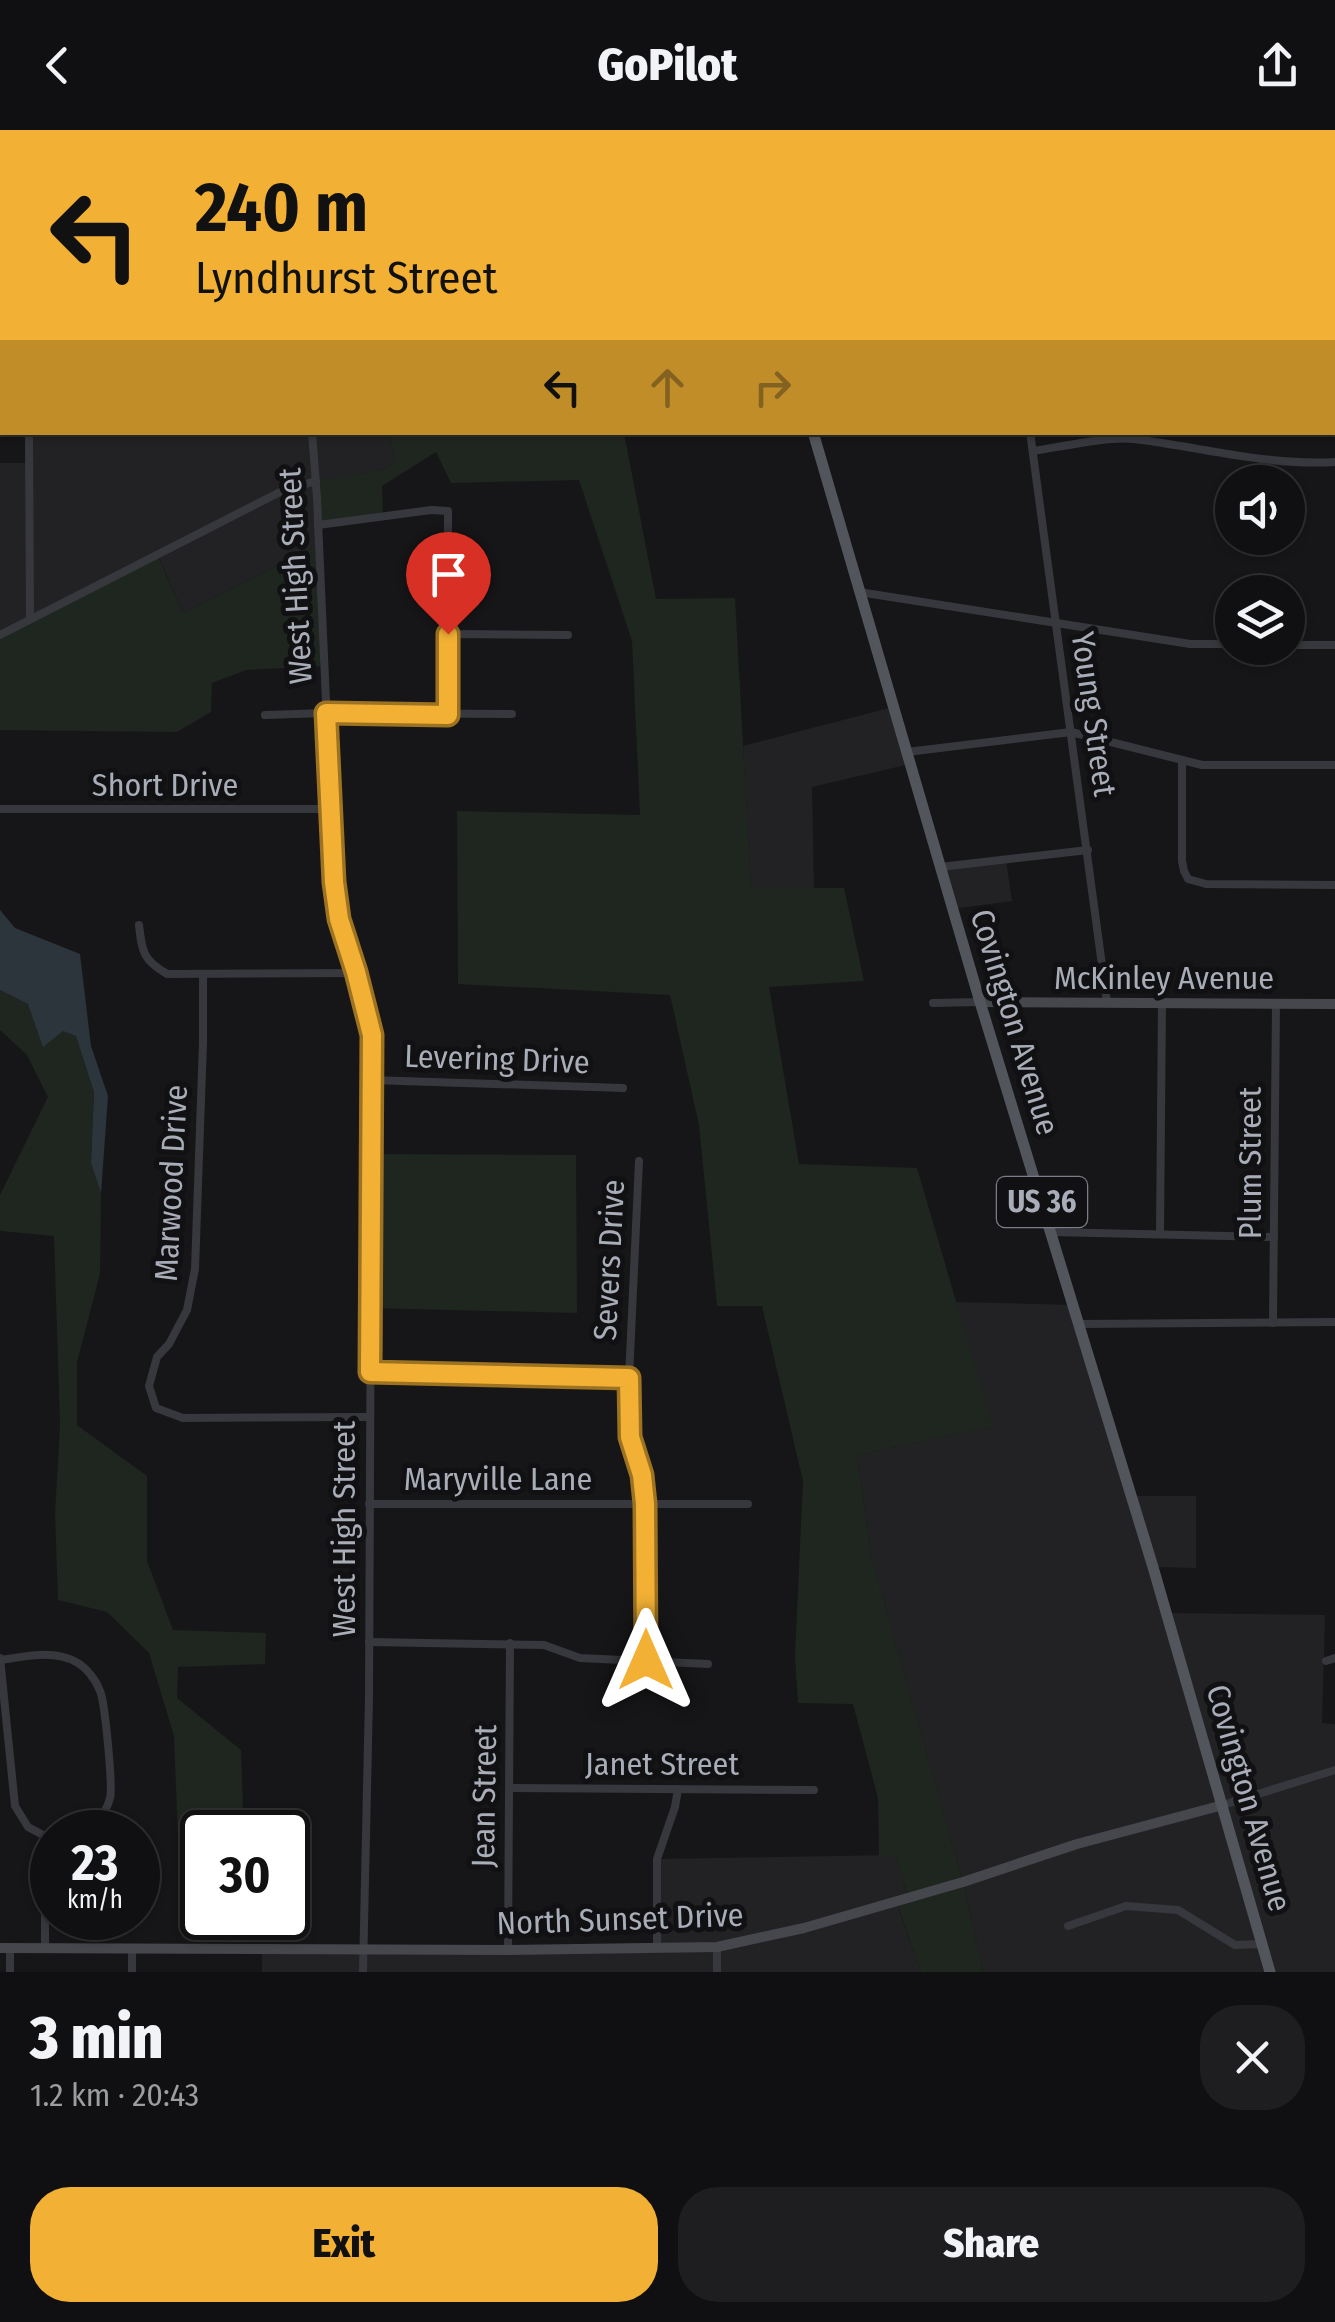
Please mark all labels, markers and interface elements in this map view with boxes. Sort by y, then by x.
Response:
icon: back [30,38,85,93]
text: GoPilot [598,38,737,92]
icon: share [1250,38,1305,93]
text: 240 m [195,166,368,250]
icon: left [30,170,160,300]
text: Lyndhurst Street [195,251,497,305]
icon: left [535,360,590,415]
icon: ahead [640,360,695,415]
icon: right [745,360,800,415]
map controls [1215,465,1305,665]
button: sound [1215,465,1305,555]
street label: West High Street [270,466,320,685]
pin [406,532,491,635]
icon: arrive [421,547,476,602]
button: layers [1215,575,1305,665]
street label: Young Street [1064,629,1124,799]
street label: Short Drive [92,766,238,804]
street label: Covington Avenue [963,905,1067,1139]
street label: McKinley Avenue [1054,959,1274,997]
street label: Levering Drive [404,1037,590,1081]
street label: Marwood Drive [147,1084,195,1282]
street label: Plum Street [1231,1086,1269,1239]
road number: US 36 [997,1177,1087,1227]
street label: Severs Drive [586,1179,632,1341]
street label: West High Street [325,1420,363,1637]
street label: Maryville Lane [404,1460,592,1498]
position arrow [594,1608,698,1712]
street label: Covington Avenue [1199,1680,1299,1916]
street label: Jean Street [464,1724,504,1868]
street label: Janet Street [585,1745,739,1783]
speed limit sign: 30 [180,1810,310,1940]
text: 23 [72,1833,118,1893]
text: km/h [67,1885,123,1915]
street label: North Sunset Drive [496,1896,744,1942]
text: 3 min [30,2002,163,2074]
button: close [1200,2005,1305,2110]
text: 1.2 km · 20:43 [30,2076,199,2114]
button: Exit [30,2187,658,2302]
button: Share [678,2187,1305,2302]

